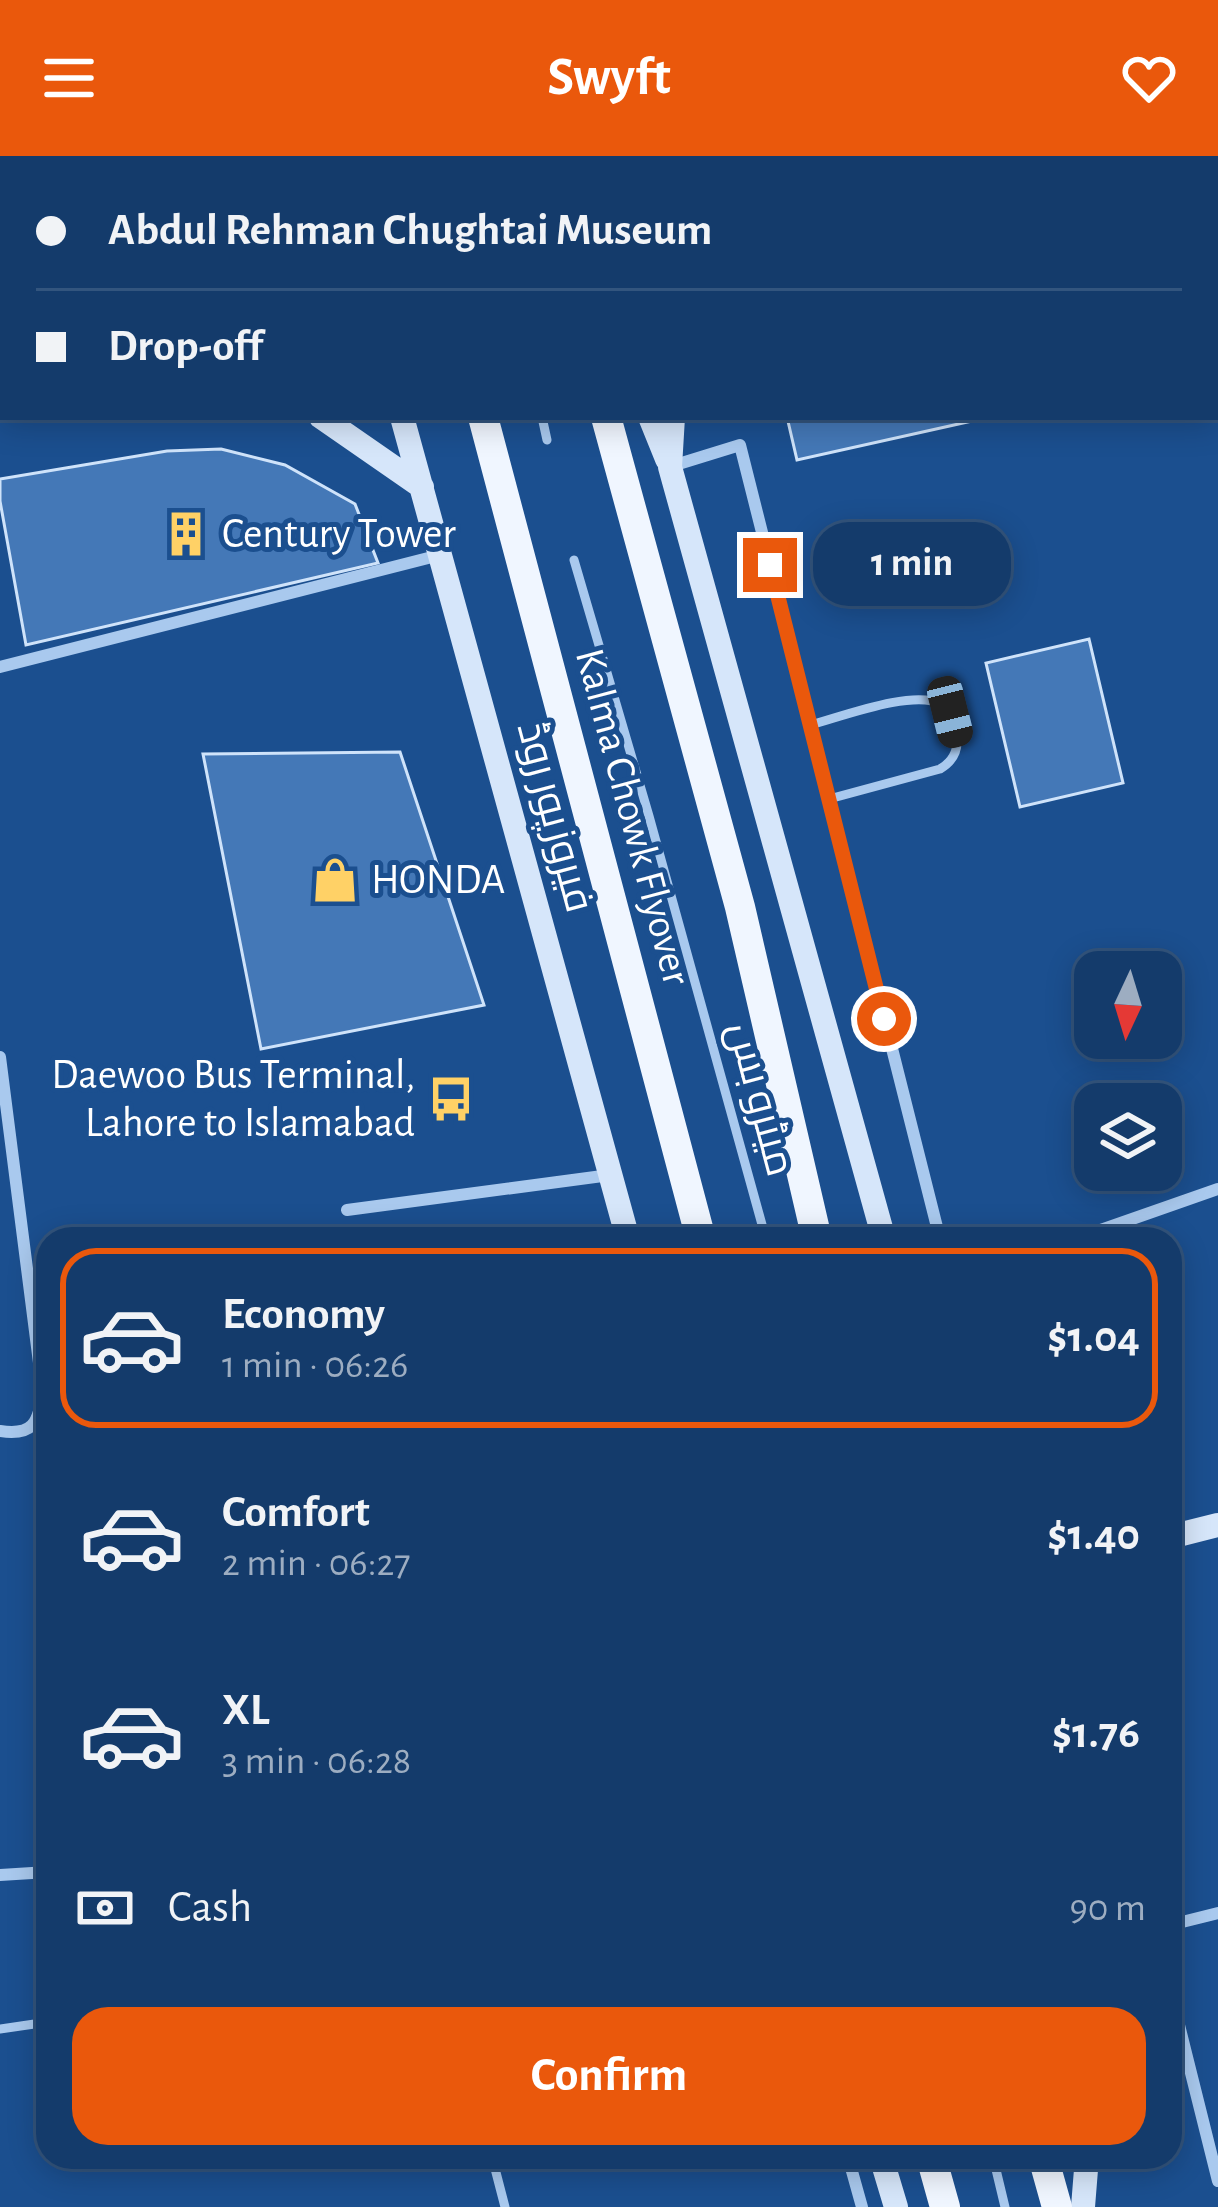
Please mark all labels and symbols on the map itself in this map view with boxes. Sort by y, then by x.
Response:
building icon: Century Tower [161,509,211,559]
place label: Century Tower [222,513,456,555]
callout: 1 min [812,523,1010,607]
route end [743,538,797,592]
street label: Kalma Chowk Flyover [568,644,698,990]
car [924,673,976,751]
street label: فیروزپور روڈ [505,717,601,918]
shop icon: HONDA [310,855,360,905]
place label: HONDA [371,859,505,901]
north arrow [1074,951,1182,1059]
route start [857,992,911,1046]
street label: میٹرو بس [718,1017,802,1181]
place label: Daewoo Bus Terminal, Lahore to Islamabad [51,1054,415,1144]
bus stop icon: Daewoo Bus Terminal, Lahore to Islamabad [426,1074,476,1124]

